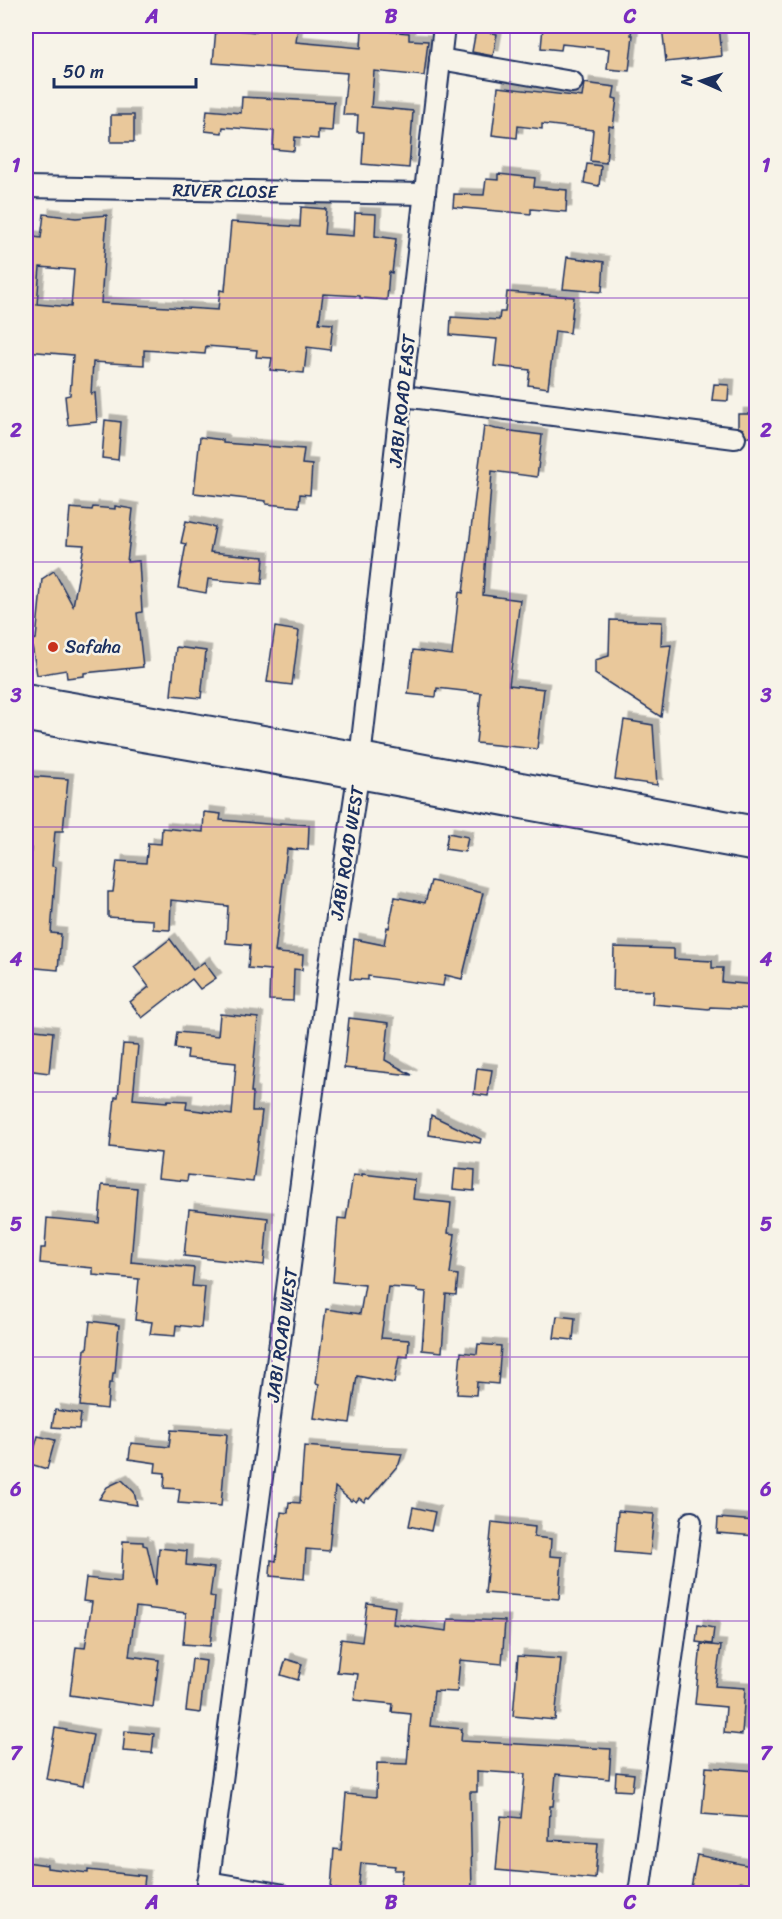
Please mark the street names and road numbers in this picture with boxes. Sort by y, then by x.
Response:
street label: RIVER CLOSE [172,174,279,208]
street label: JABI ROAD EAST [379,332,425,470]
street label: JABI ROAD WEST [320,783,374,923]
street label: JABI ROAD WEST [257,1265,307,1405]

